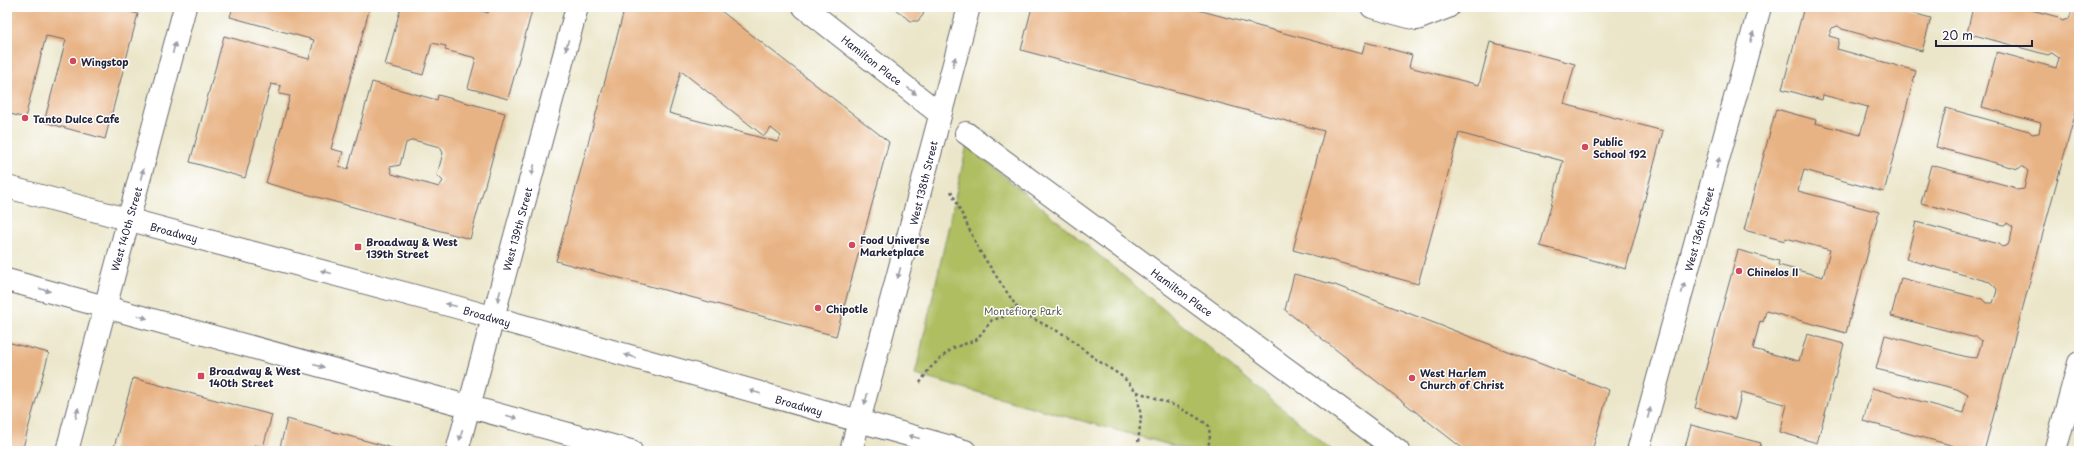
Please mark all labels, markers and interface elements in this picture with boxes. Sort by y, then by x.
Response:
scale bar [1936,22,2032,48]
text: 20 m [1942,26,1973,44]
one-way arrow [1749,31,1755,43]
street label: Hamilton Place [839,32,905,88]
one-way arrow [564,39,570,51]
one-way arrow [172,42,178,54]
place label: Wingstop [81,54,129,69]
marker: Wingstop [68,56,78,66]
one-way arrow [951,56,957,68]
one-way arrow [907,87,918,96]
place label: Tanto Dulce Cafe [33,111,120,126]
marker: Tanto Dulce Cafe [20,113,30,123]
place label: Public School 192 [1593,134,1647,161]
street label: West 138th Street [905,139,941,227]
marker: Public School 192 [1580,142,1590,152]
one-way arrow [1715,156,1721,169]
one-way arrow [530,164,536,176]
one-way arrow [139,168,145,180]
street label: West 140th Street [107,185,145,273]
street label: West 139th Street [499,185,535,273]
street label: West 136th Street [1681,185,1717,273]
street label: Broadway [148,218,200,247]
place label: Food Universe Marketplace [860,232,930,259]
place label: Broadway & West 139th Street [366,234,458,261]
marker: Food Universe Marketplace [847,240,857,250]
marker: Broadway & West 139th Street [353,242,363,252]
place label: Chinelos II [1747,264,1798,279]
street label: Hamilton Place [1148,265,1216,319]
marker: Chinelos II [1734,266,1744,276]
one-way arrow [896,267,902,280]
one-way arrow [319,269,331,275]
one-way arrow [1680,282,1686,294]
one-way arrow [39,287,51,293]
one-way arrow [496,289,502,302]
place label: Chipotle [826,301,868,316]
one-way arrow [445,302,457,308]
street label: Broadway [461,302,513,331]
marker: Chipotle [813,303,823,313]
park label: Montefiore Park [984,303,1062,318]
one-way arrow [136,314,148,320]
one-way arrow [624,353,636,359]
place label: Broadway & West 140th Street [209,363,301,390]
one-way arrow [313,363,325,369]
place label: West Harlem Church of Christ [1420,365,1504,392]
marker: Broadway & West 140th Street [196,371,206,381]
marker: West Harlem Church of Christ [1407,373,1417,383]
one-way arrow [749,389,761,395]
street label: Broadway [773,391,825,420]
one-way arrow [863,393,869,405]
one-way arrow [74,407,80,419]
one-way arrow [1646,407,1652,419]
one-way arrow [506,415,518,421]
one-way arrow [458,429,464,441]
one-way arrow [908,434,920,440]

